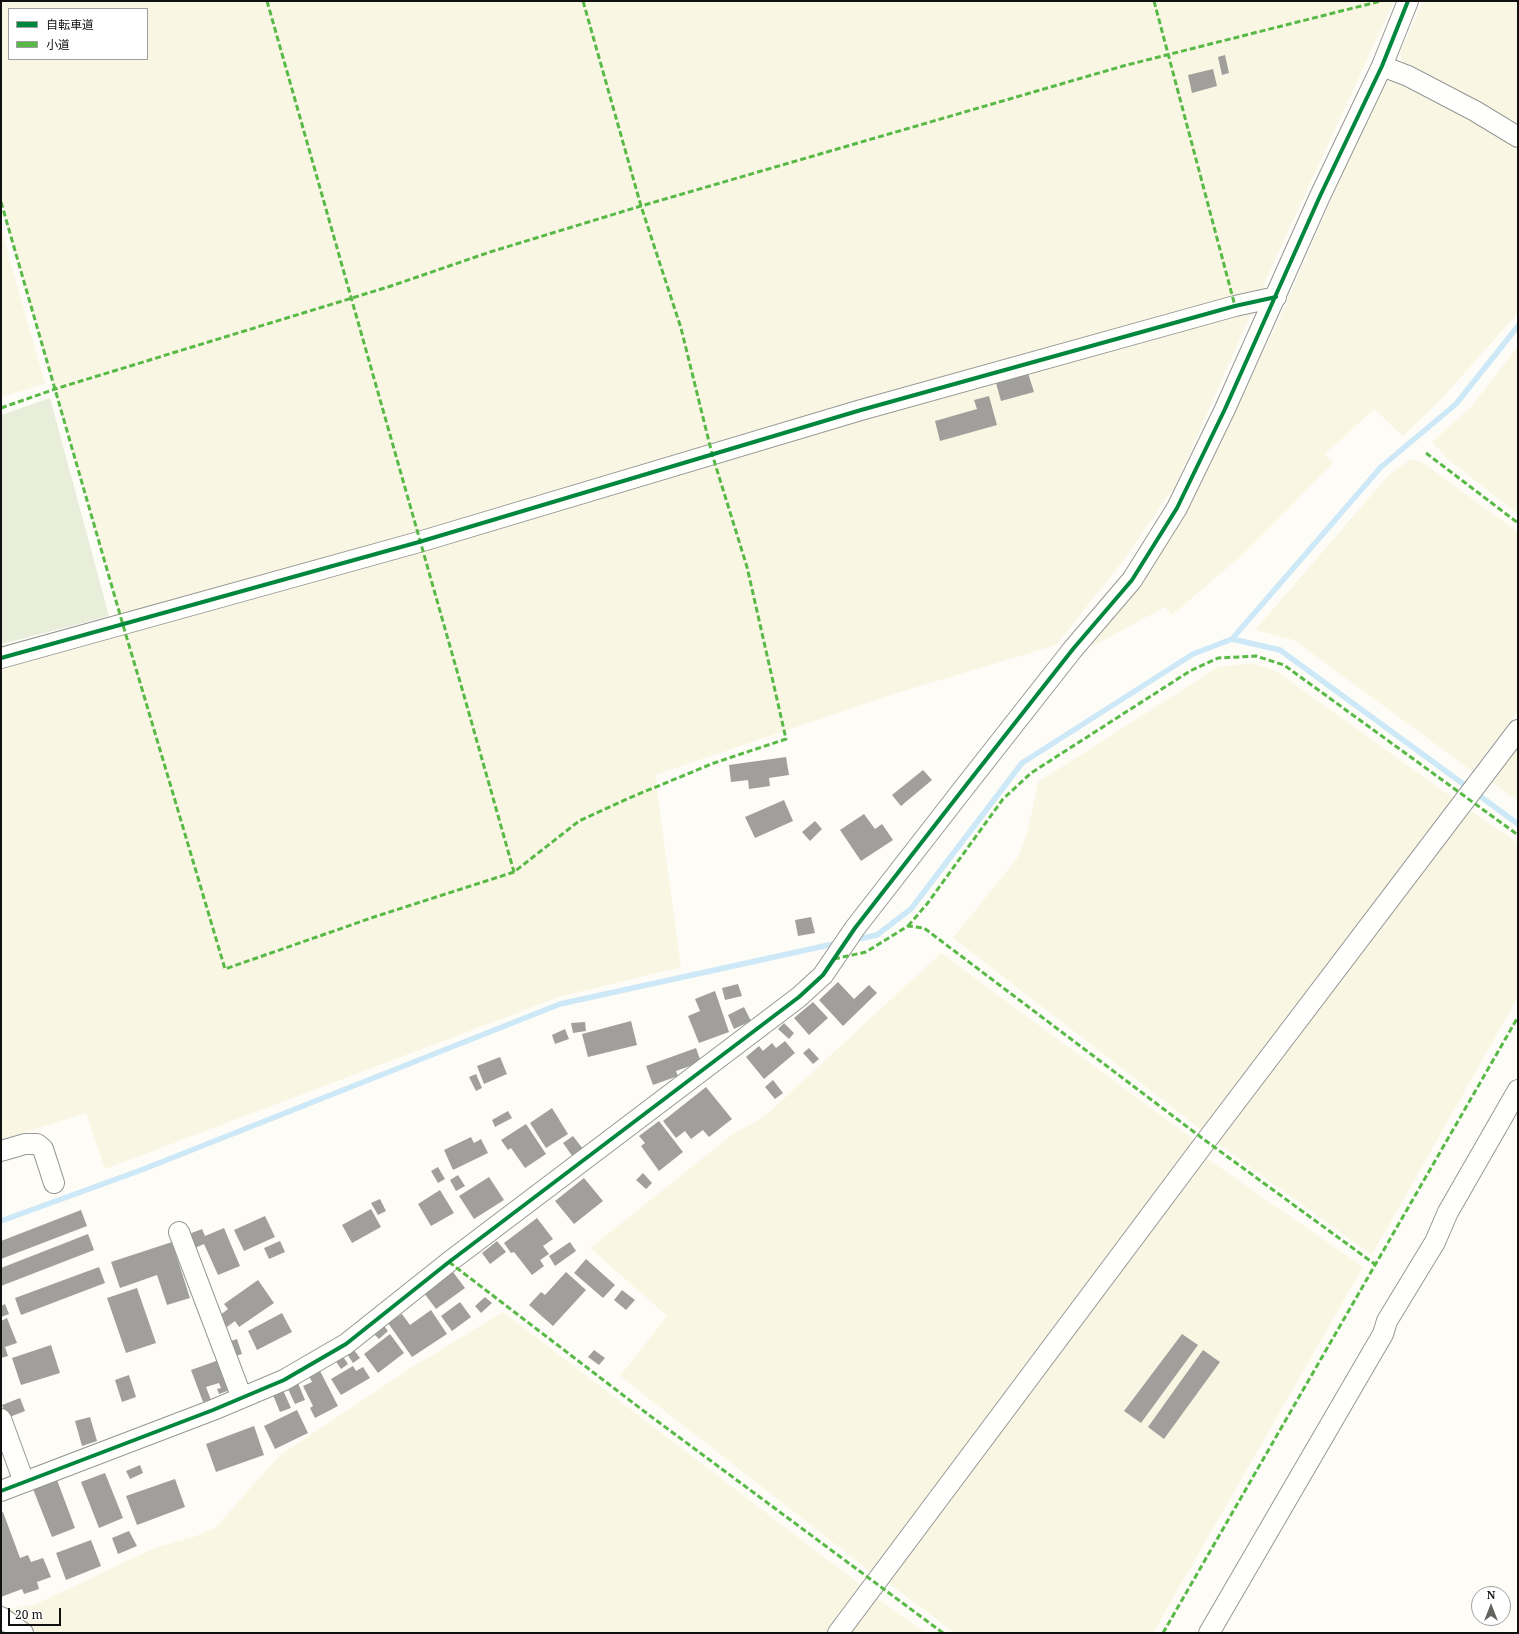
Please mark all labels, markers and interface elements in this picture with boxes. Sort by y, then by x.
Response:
legend [8,8,148,60]
text: 自転車道 [46,16,94,33]
text: 小道 [46,36,70,53]
north arrow [1471,1586,1511,1626]
text: N [1487,1587,1495,1602]
scale bar [10,1600,63,1626]
text: 20 m [15,1606,43,1623]

